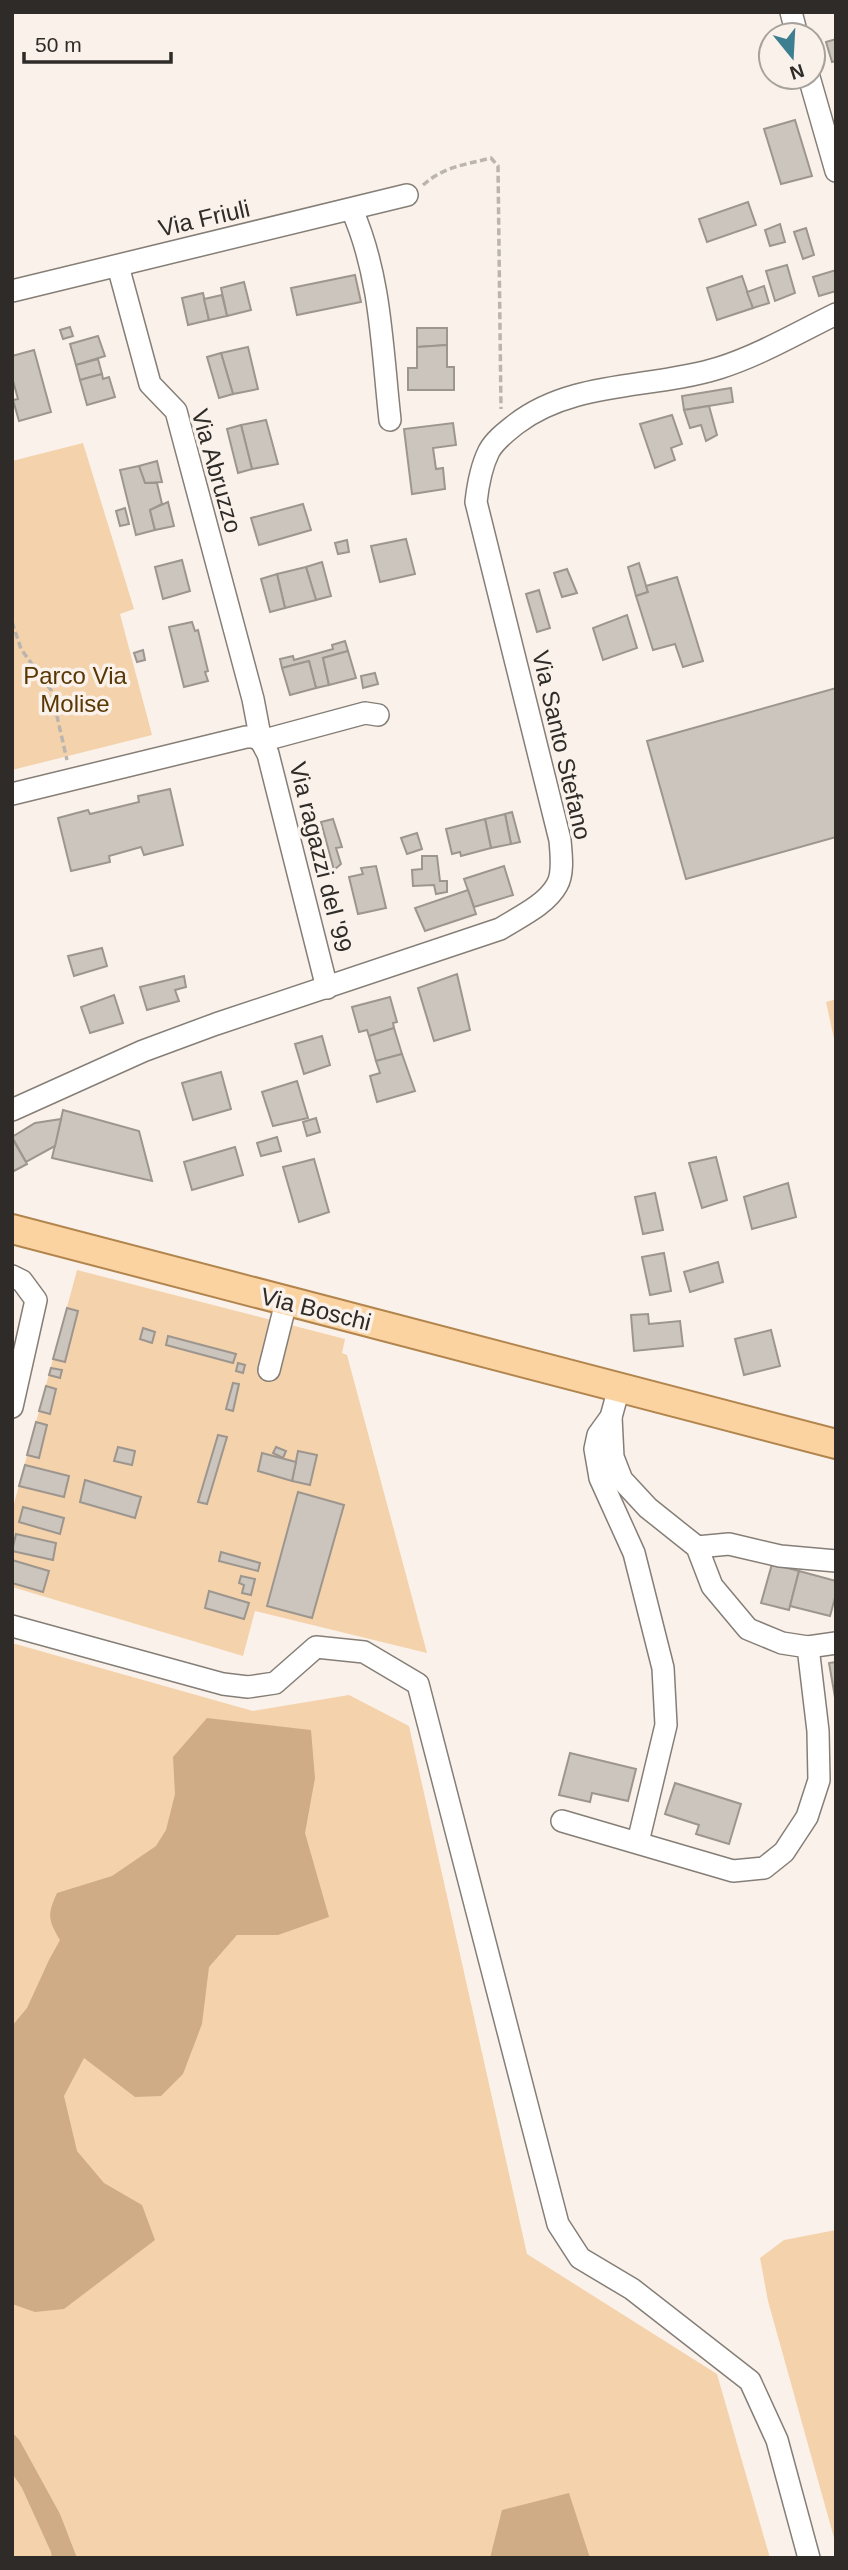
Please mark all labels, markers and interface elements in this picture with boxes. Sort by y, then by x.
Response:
scale bar [24,21,172,65]
north arrow [757,21,827,91]
text: 50 m [35,33,82,56]
text: N [787,60,807,84]
street label: Via Friuli [156,194,252,242]
street label: Via Abruzzo [186,406,248,536]
street label: Via Santo Stefano [527,648,597,842]
park label: Parco Via Molise [23,662,127,717]
street label: Via ragazzi del '99 [284,759,358,955]
street label: Via Boschi [258,1282,374,1336]

